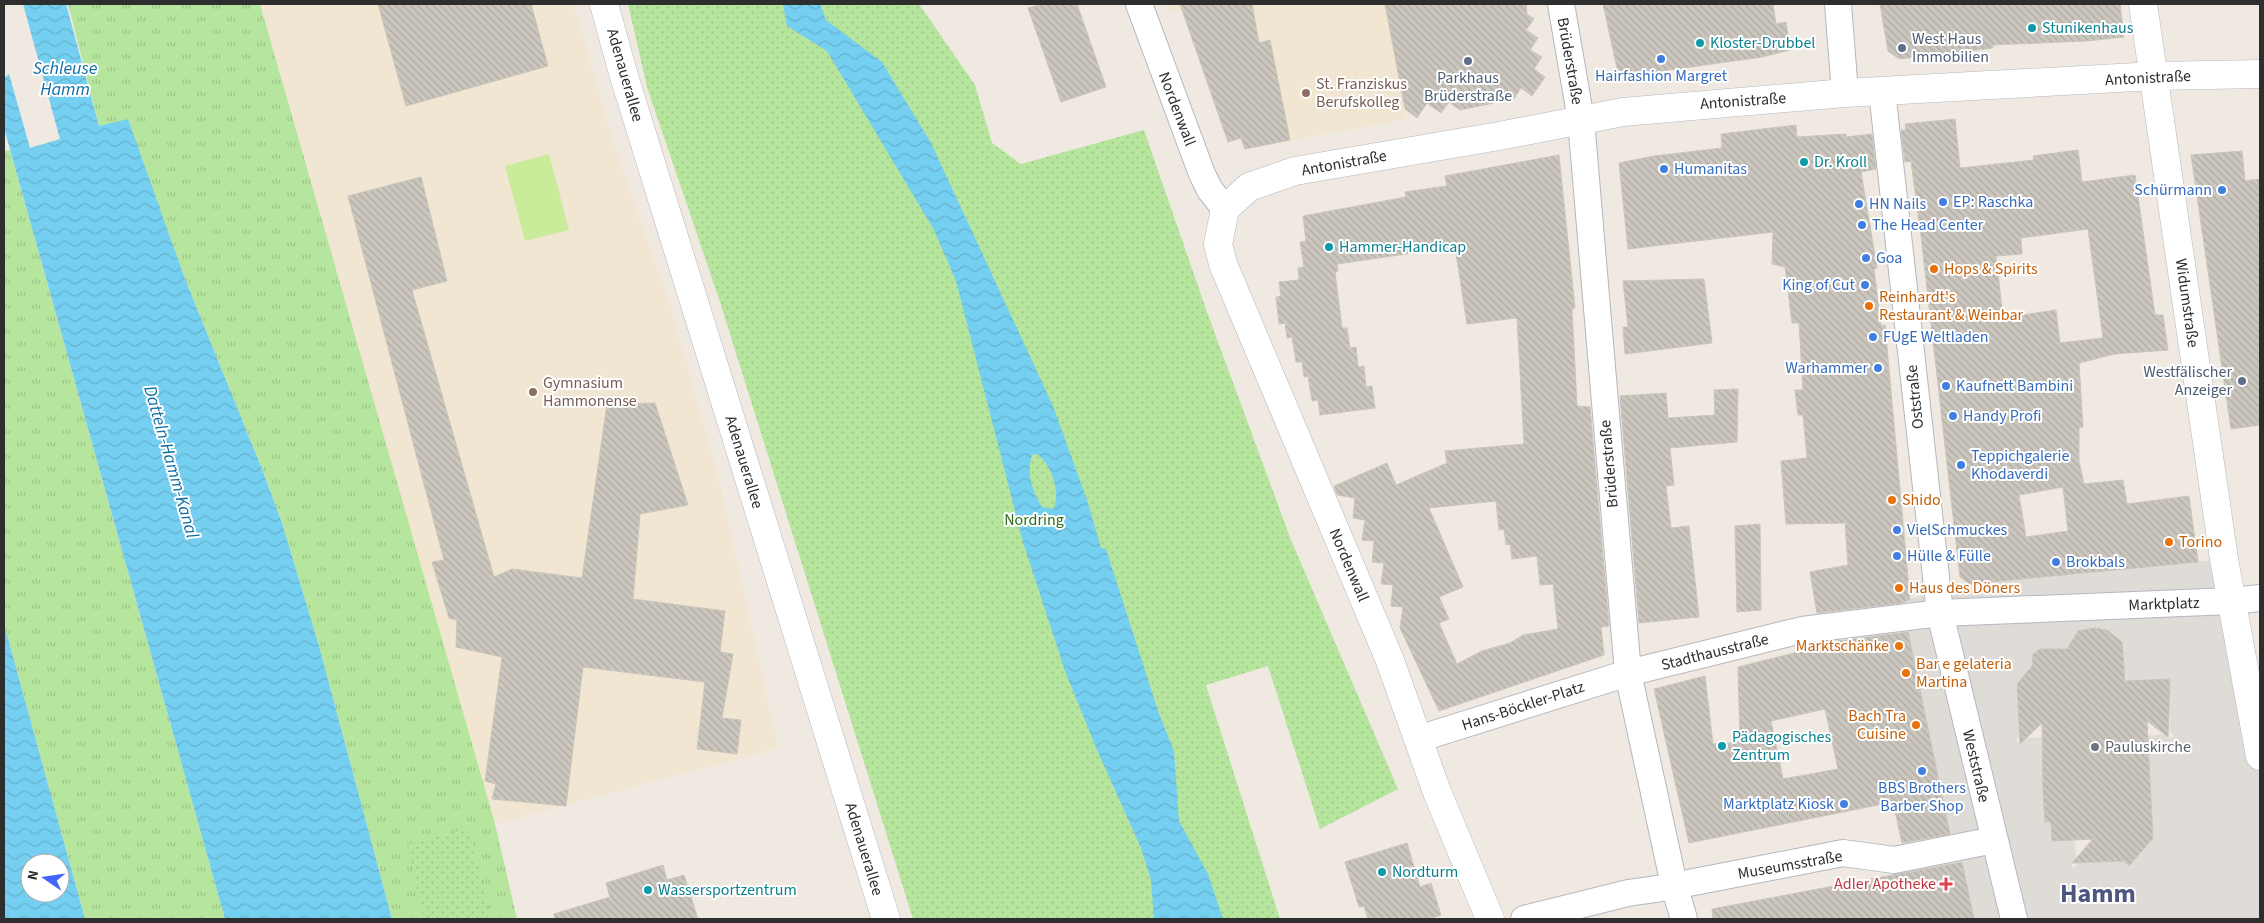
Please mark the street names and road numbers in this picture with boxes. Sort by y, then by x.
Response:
street label: Brüderstraße [1552,16,1588,106]
street label: Adenauerallee [601,26,649,124]
street label: Antonistraße [2104,65,2192,91]
street label: Nordenwall [1153,69,1201,149]
street label: Antonistraße [1699,87,1787,115]
street label: Antonistraße [1300,145,1388,181]
street label: Widumstraße [2170,257,2204,349]
street label: Oststraße [1901,364,1929,430]
street label: Adenauerallee [719,413,769,511]
street label: Brüderstraße [1594,419,1624,509]
street label: Nordenwall [1324,525,1374,605]
street label: Marktplatz [2128,592,2200,616]
street label: Stadthausstraße [1659,628,1771,676]
street label: Hans-Böckler-Platz [1459,676,1587,736]
street label: Weststraße [1957,727,1995,805]
street label: Adenauerallee [839,800,889,898]
street label: Museumsstraße [1736,845,1844,885]

